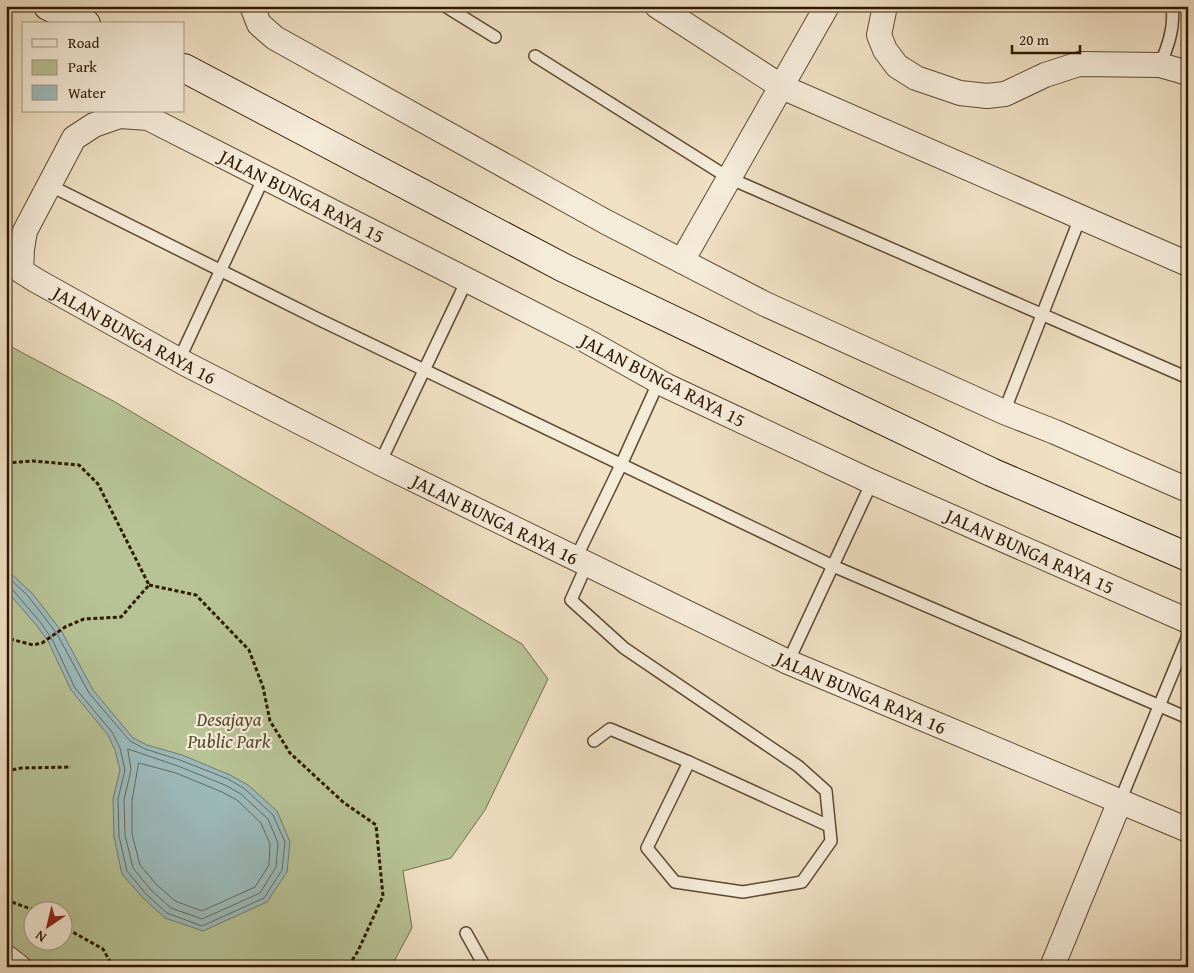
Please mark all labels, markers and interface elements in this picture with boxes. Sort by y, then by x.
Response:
legend [22,22,185,112]
scale bar [1012,22,1079,54]
text: 20 m [1019,29,1050,50]
text: Road [68,32,99,53]
text: Park [68,56,97,77]
text: Water [68,82,106,103]
street label: JALAN BUNGA RAYA 15 [213,141,390,250]
street label: JALAN BUNGA RAYA 16 [46,278,221,391]
street label: JALAN BUNGA RAYA 15 [574,325,751,434]
street label: JALAN BUNGA RAYA 16 [405,466,583,572]
street label: JALAN BUNGA RAYA 15 [939,500,1119,601]
street label: JALAN BUNGA RAYA 16 [769,643,951,741]
park label: Desajaya Public Park [187,705,271,755]
north arrow [22,900,72,950]
text: N [30,925,50,948]

